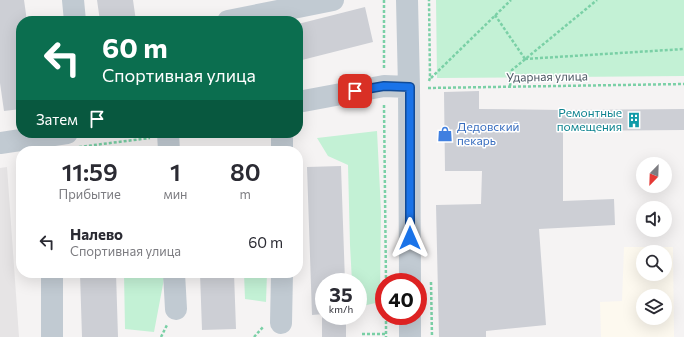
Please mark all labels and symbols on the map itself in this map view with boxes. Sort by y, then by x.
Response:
street label: Ударная улица [506,68,588,84]
pin [338,74,372,108]
place label: Ремонтные помещения [557,105,622,133]
building icon: Ремонтные помещения [625,111,643,129]
place label: Дедовский пекарь [457,119,519,147]
shop icon: Дедовский пекарь [436,125,454,143]
north arrow [636,157,672,193]
position arrow [389,217,431,259]
speed limit sign: 40 [375,273,427,325]

